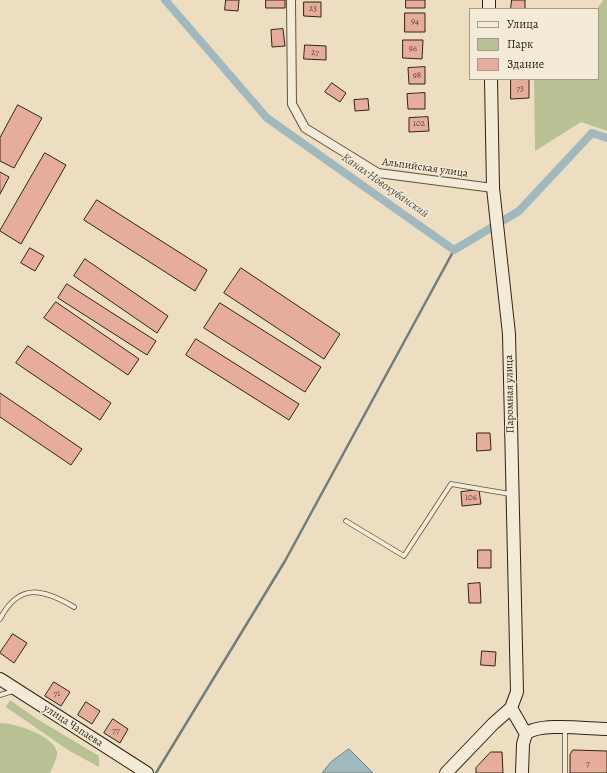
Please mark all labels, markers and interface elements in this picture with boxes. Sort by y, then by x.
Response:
house number: 23 [309,4,317,14]
legend [469,8,599,80]
text: Улица [507,16,538,32]
house number: 94 [411,17,419,27]
text: Парк [507,36,533,52]
house number: 96 [409,44,417,54]
house number: 27 [311,48,319,58]
text: Здание [507,56,544,72]
house number: 98 [413,71,421,81]
house number: 73 [516,84,524,94]
house number: 102 [413,119,425,129]
water label: Канал Новокубанский [339,151,431,221]
street label: Альпийская улица [381,155,469,181]
street label: Паромная улица [503,355,517,433]
house number: 106 [465,493,477,503]
house number: 71 [54,689,60,699]
street label: улица Чапаева [41,702,105,750]
house number: 77 [112,726,120,736]
house number: 7 [586,759,590,769]

